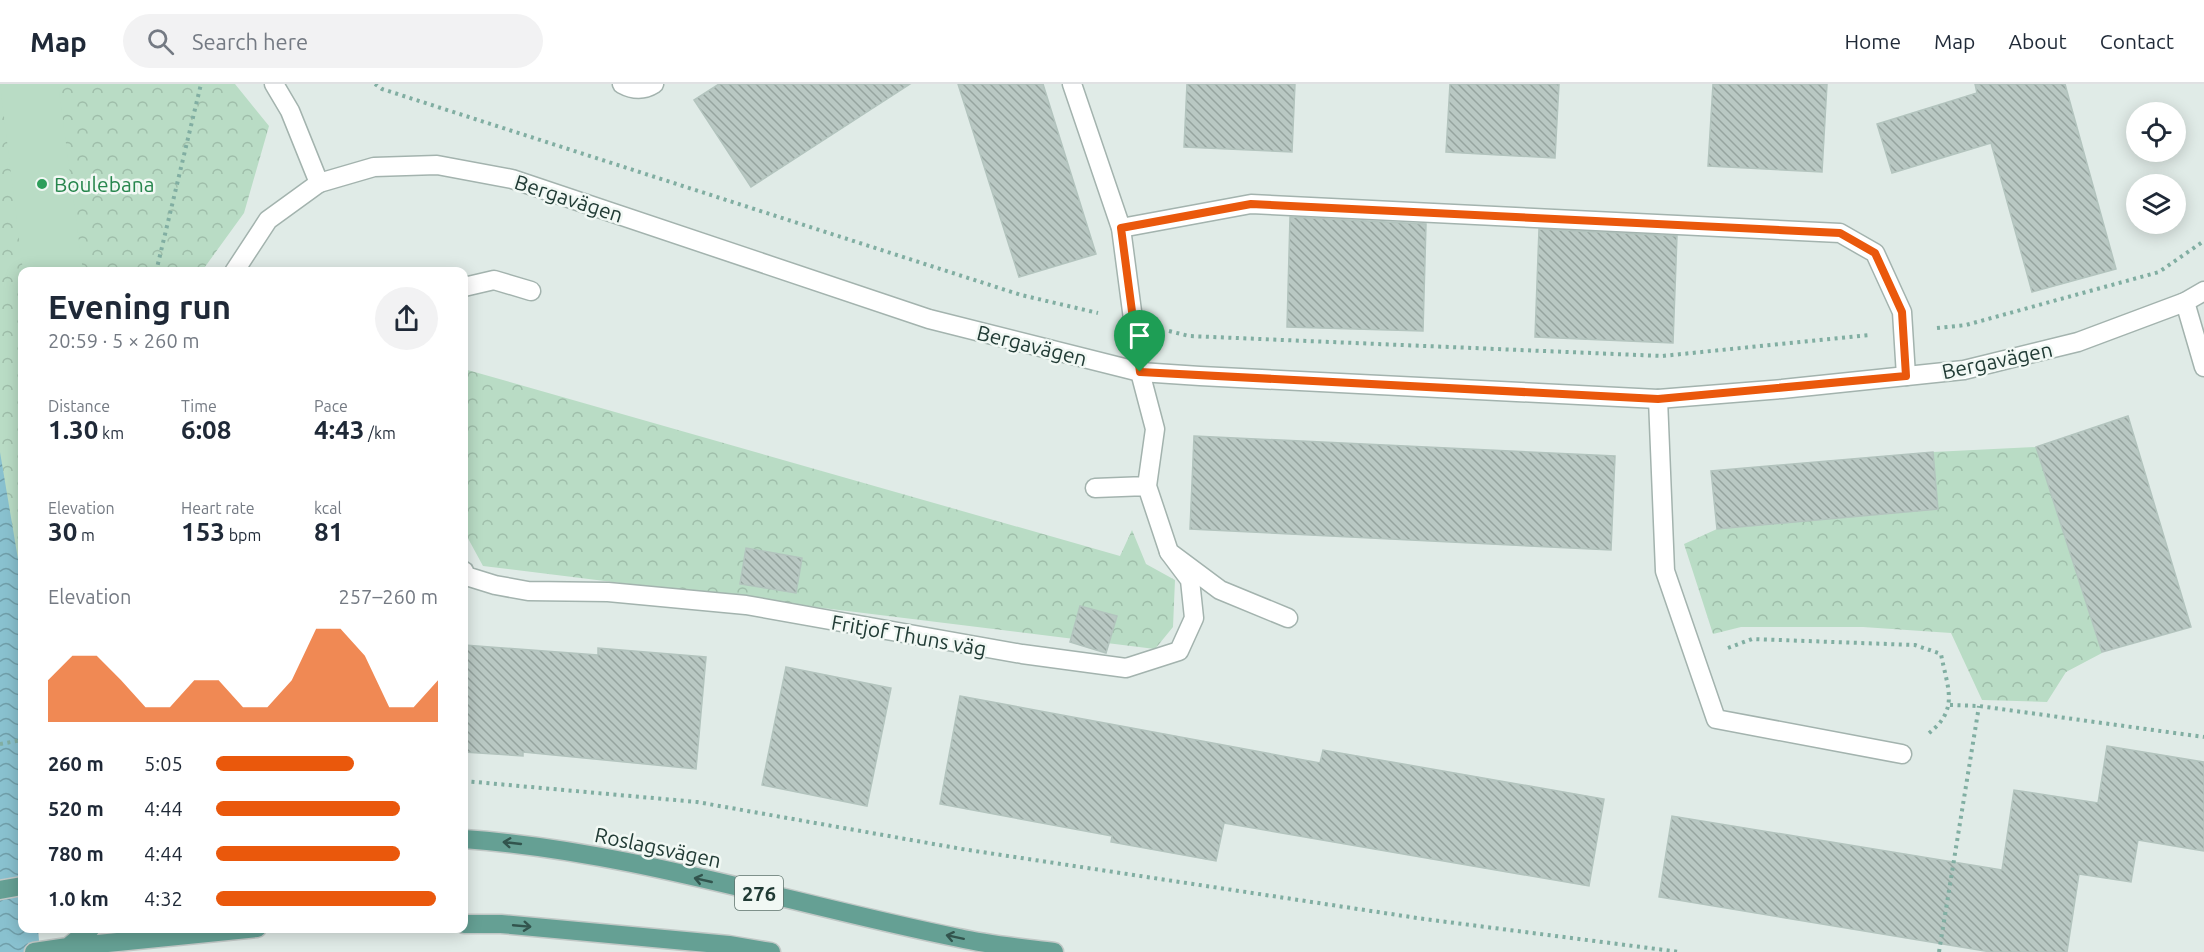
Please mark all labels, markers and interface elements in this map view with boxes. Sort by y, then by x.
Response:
search box [123,14,543,68]
icon: search [144,25,177,58]
text: Map [30,26,87,57]
text: Search here [192,29,308,54]
text: Home [1844,29,1901,53]
text: Map [1934,29,1975,53]
text: About [2008,29,2067,53]
text: Contact [2100,29,2174,53]
map controls [2126,102,2186,234]
button: locate [2126,102,2186,162]
street label: Bergavägen [512,169,626,227]
place label: Boulebana [54,172,155,196]
button: layers [2126,174,2186,234]
marker: Boulebana [35,177,49,191]
button: share [375,287,438,350]
text: Evening run [48,288,231,325]
pin [1114,310,1165,372]
icon: arrive [1123,319,1156,352]
street label: Bergavägen [975,320,1089,370]
text: 20:59 · 5 × 260 m [48,329,200,352]
street label: Bergavägen [1940,337,2054,383]
text: Distance [48,397,110,415]
text: Time [181,397,217,415]
text: Pace [314,397,348,415]
text: 1.30 [48,415,98,444]
text: 6:08 [181,415,231,444]
text: 4:43 [314,415,364,444]
text: km [98,424,124,442]
text: /km [364,424,396,442]
text: Elevation [48,499,115,517]
text: Heart rate [181,499,255,517]
text: kcal [314,499,342,517]
text: 30 [48,517,77,546]
text: 153 [181,517,225,546]
text: 81 [314,517,343,546]
text: m [77,526,95,544]
text: bpm [225,526,261,544]
text: Elevation [48,585,131,608]
text: 257–260 m [339,585,438,608]
street label: Fritjof Thuns väg [830,610,988,660]
text: 260 m [48,752,104,775]
text: 5:05 [144,752,183,775]
text: 520 m [48,797,104,820]
text: 4:44 [144,797,183,820]
street label: Roslagsvägen [593,822,723,872]
one-way arrow [502,837,522,848]
text: 780 m [48,842,104,865]
text: 4:44 [144,842,183,865]
one-way arrow [694,874,713,885]
road number: 276 [735,876,783,910]
text: 1.0 km [48,887,109,910]
text: 4:32 [144,887,183,910]
one-way arrow [511,921,531,932]
one-way arrow [945,931,965,942]

